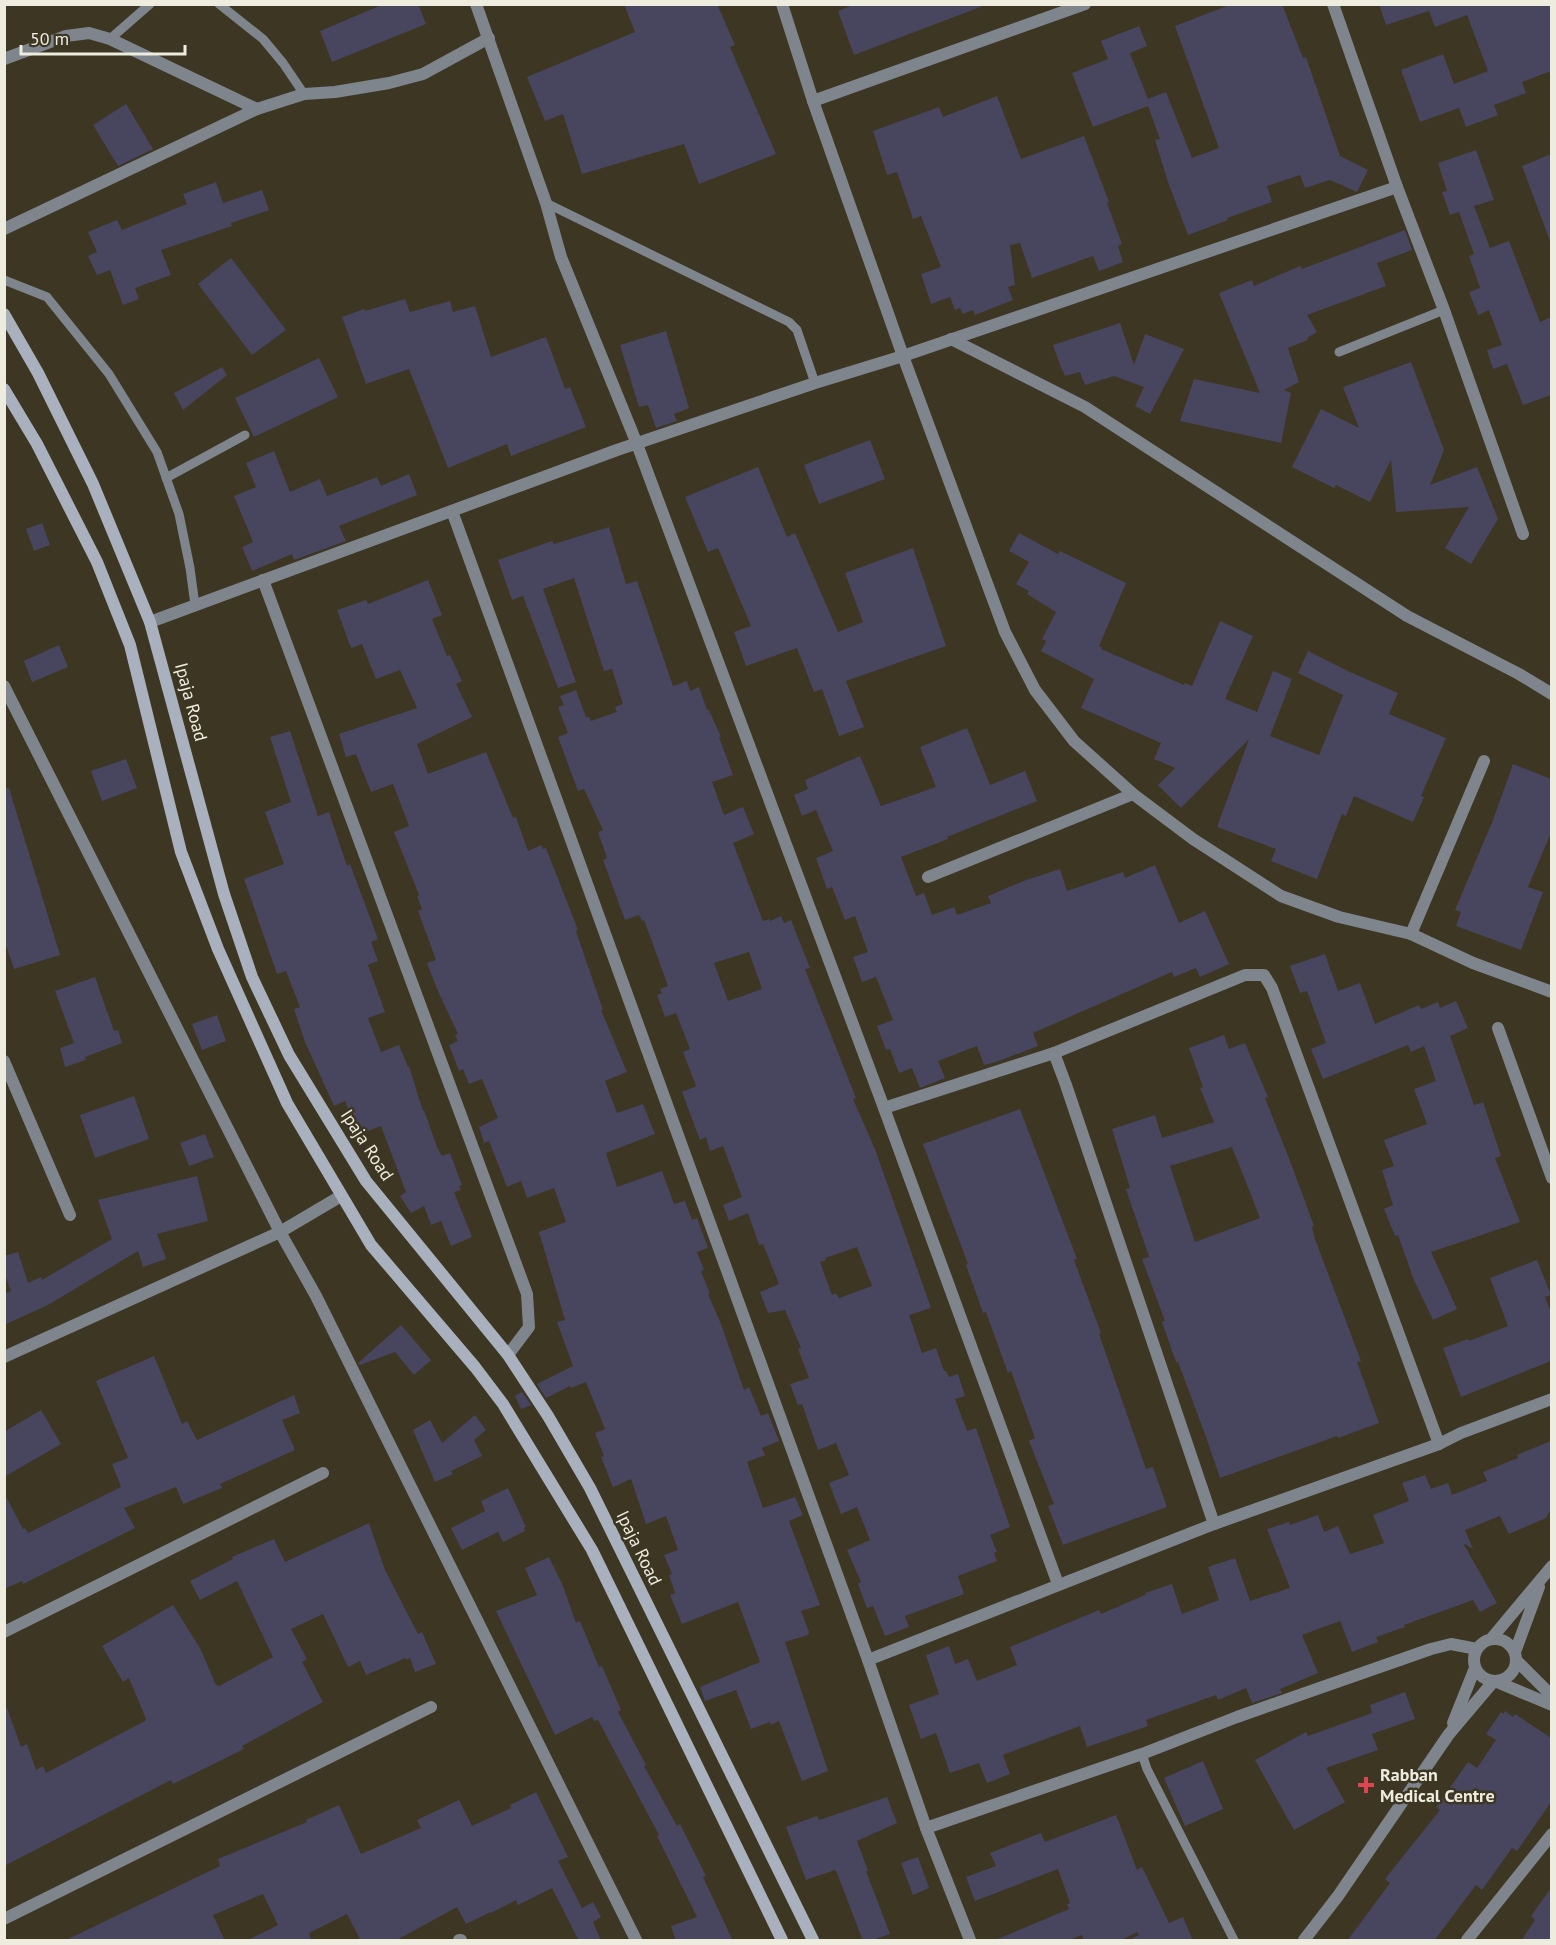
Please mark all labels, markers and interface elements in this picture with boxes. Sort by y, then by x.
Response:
scale bar [21,18,184,56]
text: 50 m [30,27,69,50]
street label: Ipaja Road [170,660,213,744]
street label: Ipaja Road [336,1105,399,1185]
street label: Ipaja Road [611,1507,667,1589]
place label: Rabban Medical Centre [1380,1763,1495,1807]
marker: Rabban Medical Centre [1357,1776,1375,1794]

